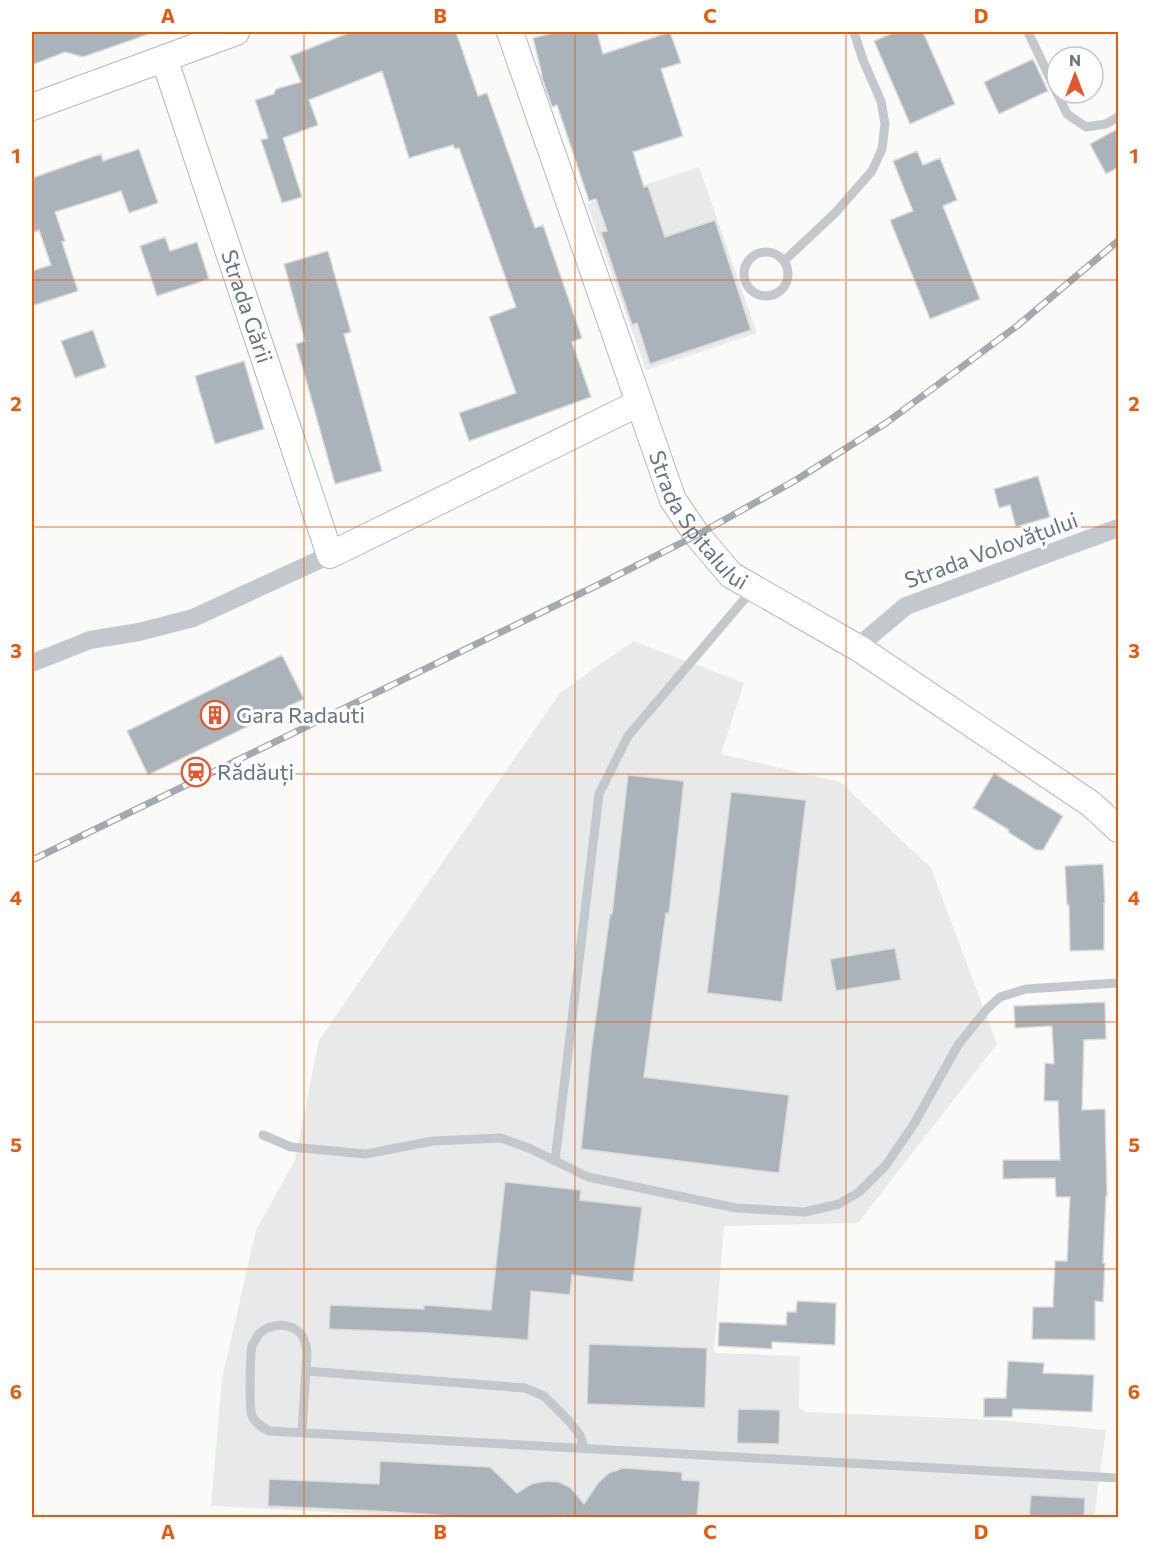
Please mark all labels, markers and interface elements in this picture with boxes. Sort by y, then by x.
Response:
text: A [161,3,175,27]
text: B [433,3,447,27]
text: C [703,3,717,27]
text: D [974,3,988,27]
north arrow [1045,45,1105,105]
text: N [1069,50,1081,69]
text: 1 [11,143,21,167]
text: 1 [1129,143,1139,167]
street label: Strada Gării [216,246,279,367]
text: 2 [10,391,22,415]
text: 2 [1128,391,1140,415]
street label: Strada Spitalului [644,447,753,595]
street label: Strada Volovățului [900,506,1082,594]
text: 3 [10,638,22,662]
text: 3 [1128,638,1140,662]
building icon: Gara Radauti [199,699,231,731]
place label: Gara Radauti [236,701,365,728]
station icon: Rădăuți [180,756,212,788]
place label: Rădăuți [217,758,294,786]
text: 4 [10,885,22,909]
text: 4 [1128,885,1140,909]
text: 5 [10,1132,22,1156]
text: 5 [1128,1132,1140,1156]
text: 6 [10,1379,22,1403]
text: 6 [1128,1379,1140,1403]
text: A [161,1519,175,1543]
text: B [433,1519,447,1543]
text: C [703,1519,717,1543]
text: D [974,1519,988,1543]

